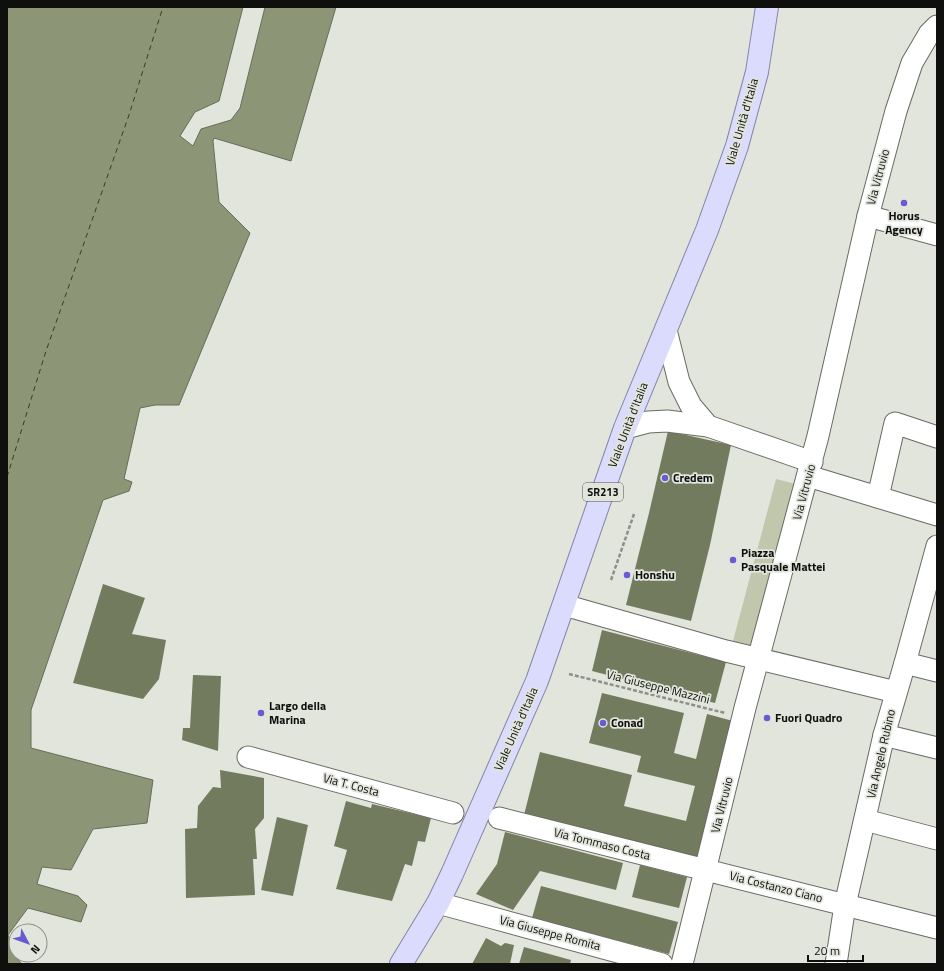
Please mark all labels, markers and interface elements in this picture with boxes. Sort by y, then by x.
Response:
street label: Viale Unità d'Italia [720,76,763,168]
street label: Via Vitruvio [861,147,894,207]
marker: Horus Agency [899,198,909,208]
place label: Horus Agency [885,206,923,239]
street label: Viale Unità d'Italia [603,379,653,470]
street label: Via Vitruvio [787,462,820,522]
place label: Credem [673,468,713,487]
marker: Credem [660,473,670,483]
road number: SR213 [583,483,623,501]
place label: Piazza Pasquale Mattei [741,543,825,576]
marker: Piazza Pasquale Mattei [728,555,738,565]
place label: Honshu [635,565,675,584]
marker: Honshu [622,570,632,580]
street label: Via Giuseppe Mazzini [604,664,712,709]
street label: Viale Unità d'Italia [489,684,543,774]
place label: Largo della Marina [269,696,326,729]
street label: Via Angelo Rubino [861,707,900,801]
marker: Largo della Marina [256,708,266,718]
place label: Fuori Quadro [775,708,842,727]
place label: Conad [611,713,643,732]
marker: Fuori Quadro [762,713,772,723]
marker: Conad [598,718,608,728]
street label: Via T. Costa [321,768,381,801]
street label: Via Vitruvio [705,775,738,835]
street label: Via Tommaso Costa [552,822,652,865]
street label: Via Costanzo Ciano [727,866,825,907]
street label: Via Giuseppe Romita [497,910,603,955]
north arrow [8,923,48,963]
scale bar [808,937,863,963]
text: N [27,941,44,958]
text: 20 m [814,941,840,960]

